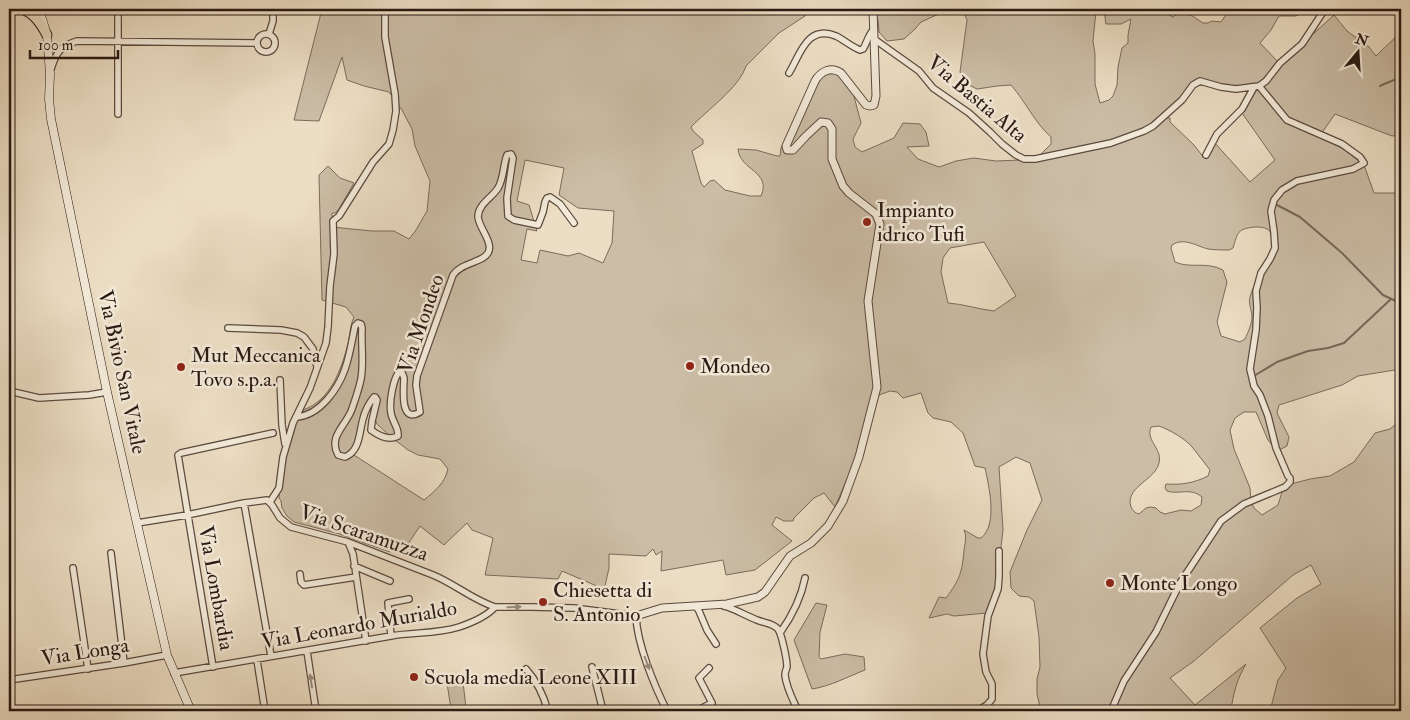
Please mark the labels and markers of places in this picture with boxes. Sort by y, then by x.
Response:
place label: Impianto idrico Tufi [877,197,965,248]
marker: Impianto idrico Tufi [861,216,873,228]
place label: Mut Meccanica Tovo s.p.a. [191,342,321,393]
place label: Mondeo [700,353,770,380]
marker: Mondeo [684,360,696,372]
marker: Mut Meccanica Tovo s.p.a. [175,361,187,373]
place label: Monte Longo [1120,570,1237,597]
place label: Chiesetta di S. Antonio [553,577,653,628]
marker: Monte Longo [1104,577,1116,589]
marker: Chiesetta di S. Antonio [537,596,549,608]
place label: Scuola media Leone XIII [424,664,637,691]
marker: Scuola media Leone XIII [408,671,420,683]

